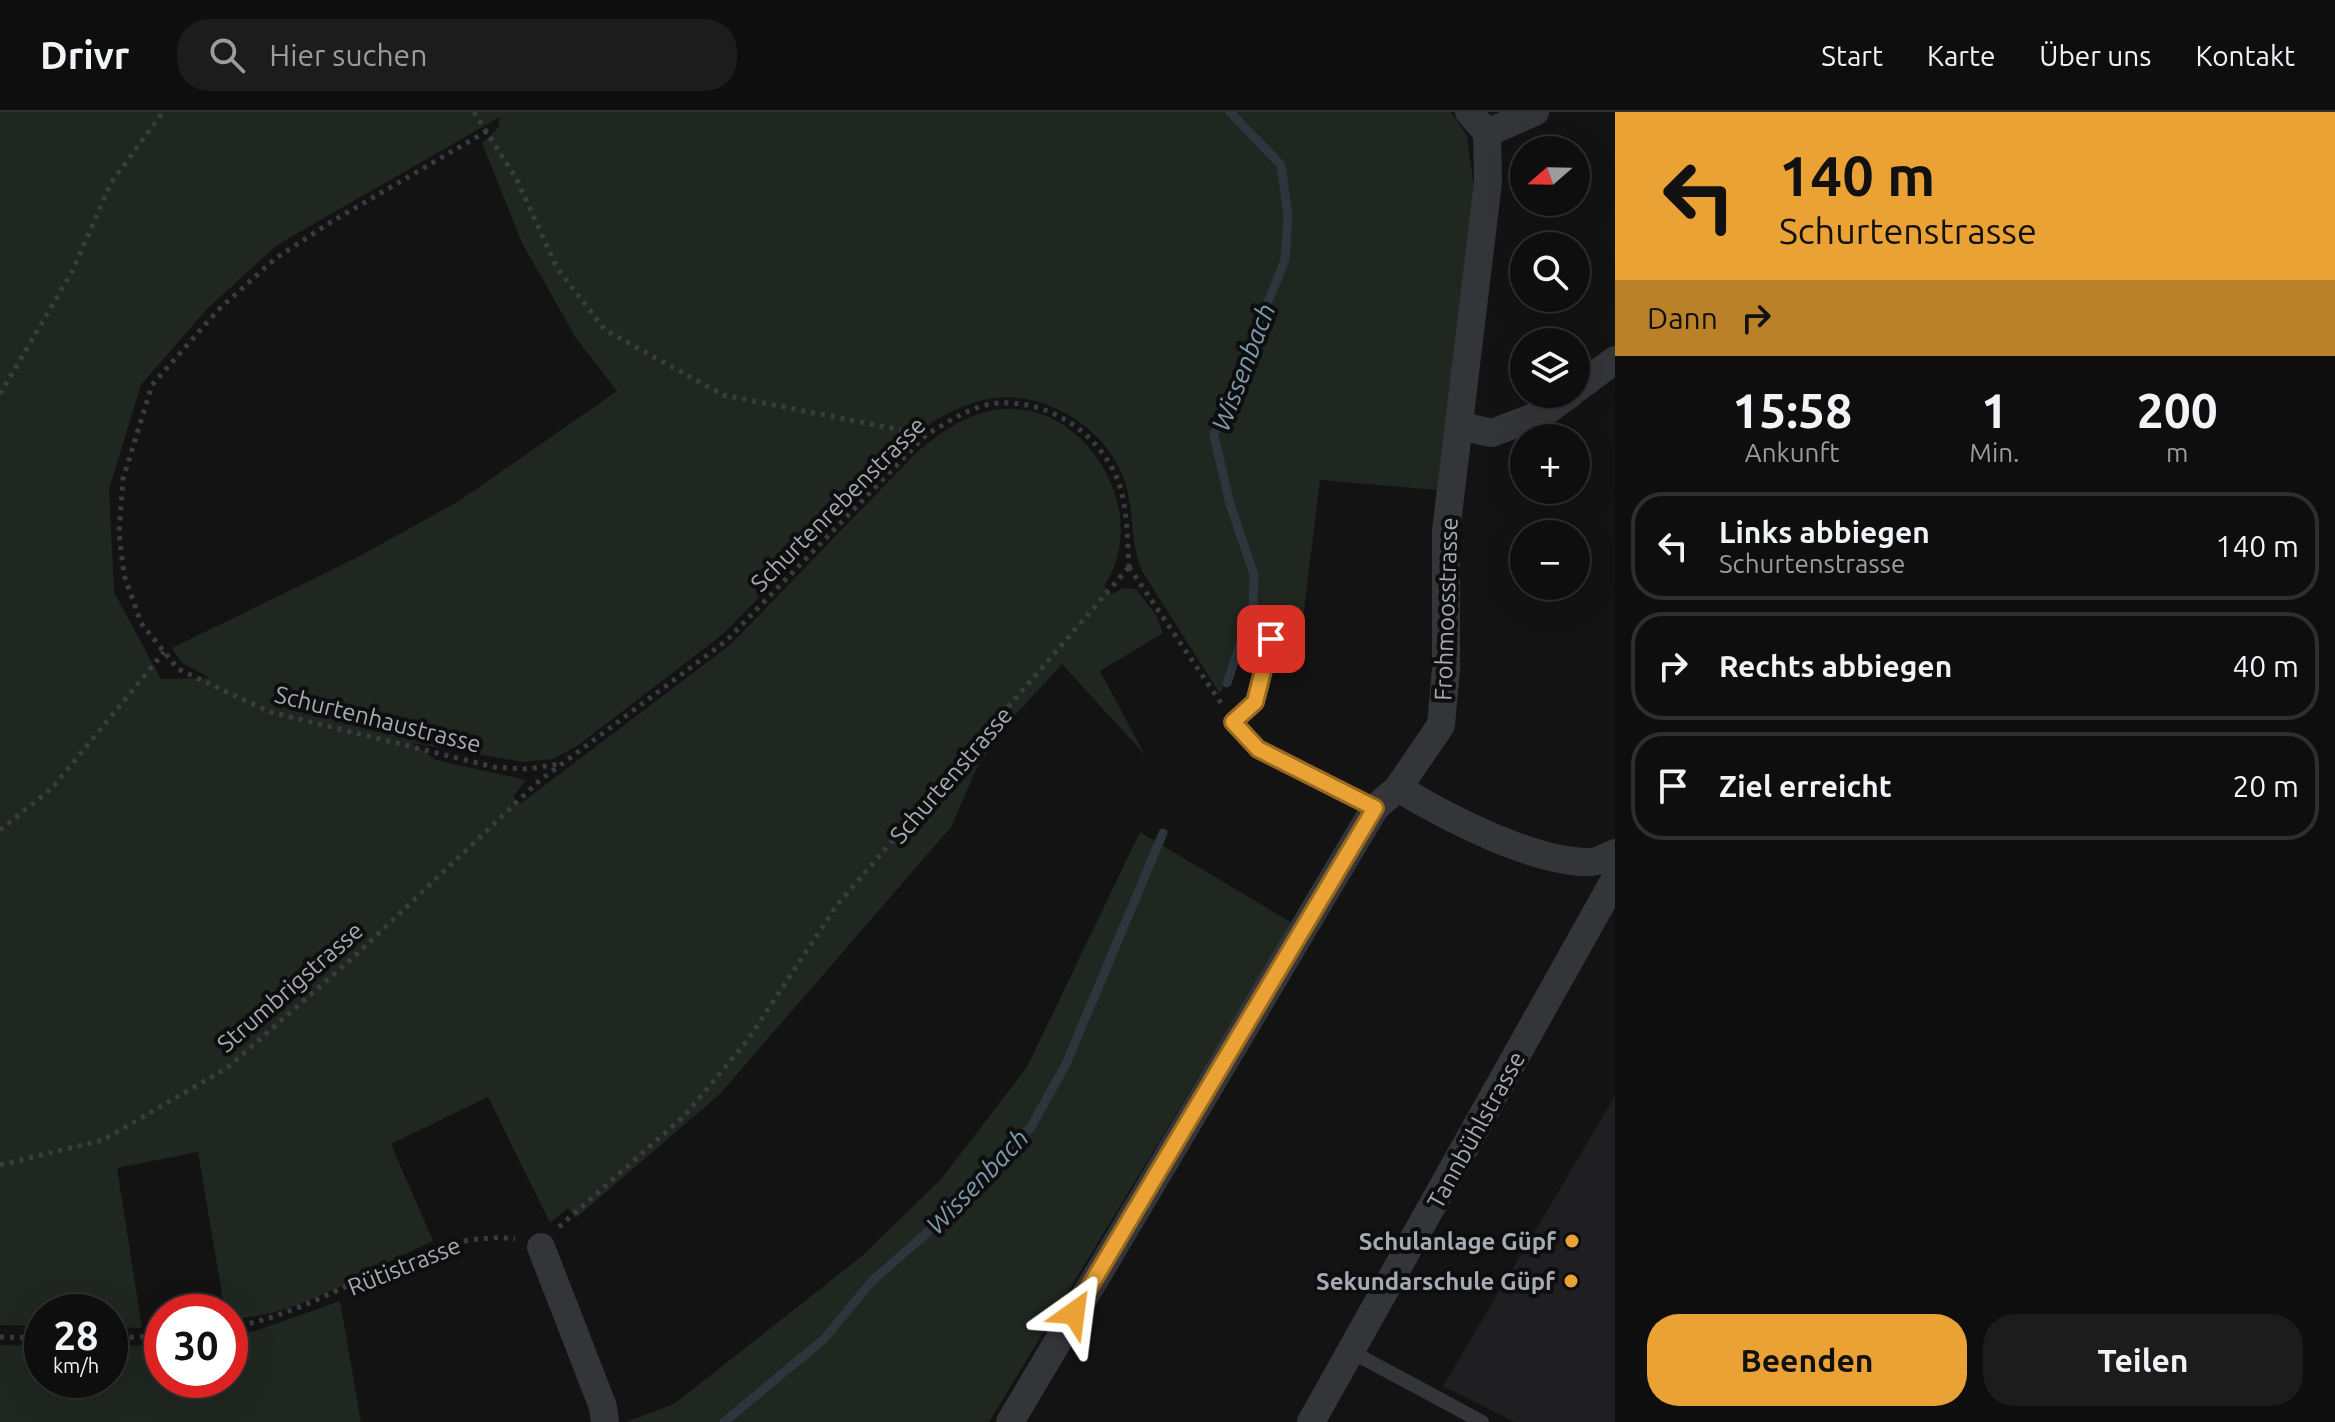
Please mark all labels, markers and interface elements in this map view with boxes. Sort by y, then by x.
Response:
search box [177,19,737,91]
icon: search [205,33,249,77]
text: Drivr [40,34,129,76]
text: Hier suchen [269,38,427,72]
text: Start [1821,40,1883,71]
text: Karte [1927,40,1995,71]
text: Über uns [2039,40,2151,71]
text: Kontakt [2195,40,2295,71]
north arrow [1510,136,1590,216]
map controls [1510,136,1590,600]
icon: left [1647,144,1751,248]
text: 140 m [1779,144,1935,207]
text: Schurtenstrasse [1779,210,2037,251]
button: search [1510,232,1590,312]
icon: right [1734,296,1778,340]
water label: Wissenbach [1206,299,1280,435]
text: Dann [1647,301,1718,335]
button: layers [1510,328,1590,408]
text: 15:58 [1732,383,1852,437]
text: 1 [1981,383,2008,437]
text: 200 [2137,383,2218,437]
street label: Schurtenrebenstrasse [745,411,931,597]
button: + [1510,424,1590,504]
text: Ankunft [1745,438,1840,467]
text: Min. [1969,438,2020,467]
text: m [2166,438,2188,467]
text: Links abbiegen [1719,515,1930,549]
street label: Frohmoosstrasse [1429,517,1463,701]
button: − [1510,520,1590,600]
icon: left [1651,524,1695,568]
text: 140 m [2215,529,2299,563]
text: Schurtenstrasse [1719,549,1905,578]
pin [1237,605,1305,673]
icon: arrive [1249,617,1293,661]
icon: right [1651,644,1695,688]
text: Rechts abbiegen [1719,649,1952,683]
text: 40 m [2232,649,2299,683]
street label: Schurtenhaustrasse [272,680,484,758]
street label: Schurtenstrasse [884,701,1018,849]
icon: arrive [1651,764,1695,808]
text: Ziel erreicht [1719,769,1892,803]
text: 20 m [2232,769,2299,803]
street label: Strumbrigstrasse [212,917,368,1057]
street label: Tannbühlstrasse [1422,1047,1530,1213]
water label: Wissenbach [920,1123,1034,1239]
place label: Schulanlage Güpf [1359,1228,1557,1255]
street label: Rütistrasse [344,1231,464,1301]
marker: Schulanlage Güpf [1563,1232,1581,1250]
place label: Sekundarschule Güpf [1316,1268,1556,1295]
position arrow [1032,1271,1116,1355]
marker: Sekundarschule Güpf [1562,1272,1580,1290]
speed limit sign: 30 [144,1294,248,1398]
text: 28 [53,1313,99,1358]
button: Beenden [1647,1314,1967,1406]
button: Teilen [1983,1314,2303,1406]
text: km/h [53,1354,99,1377]

